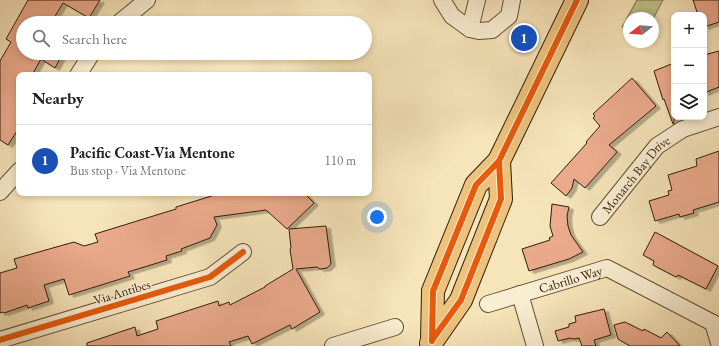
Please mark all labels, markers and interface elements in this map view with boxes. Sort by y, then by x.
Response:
north arrow [623,12,659,48]
map controls [671,12,707,120]
button: + [671,12,707,48]
search box [16,16,372,60]
pin: 1 [511,23,537,53]
icon: search [30,27,52,49]
text: Search here [62,29,127,48]
button: − [671,48,707,84]
button: layers [671,84,707,120]
text: Nearby [32,87,84,109]
street label: Monarch Bay Drive [598,131,673,217]
text: Pacific Coast-Via Mentone [70,143,235,162]
text: 1 [42,152,48,169]
text: 110 m [325,152,356,169]
text: Bus stop · Via Mentone [70,162,186,179]
your location [367,207,387,227]
street label: Cabrillo Way [537,261,604,297]
street label: Via Antibes [92,275,152,309]

